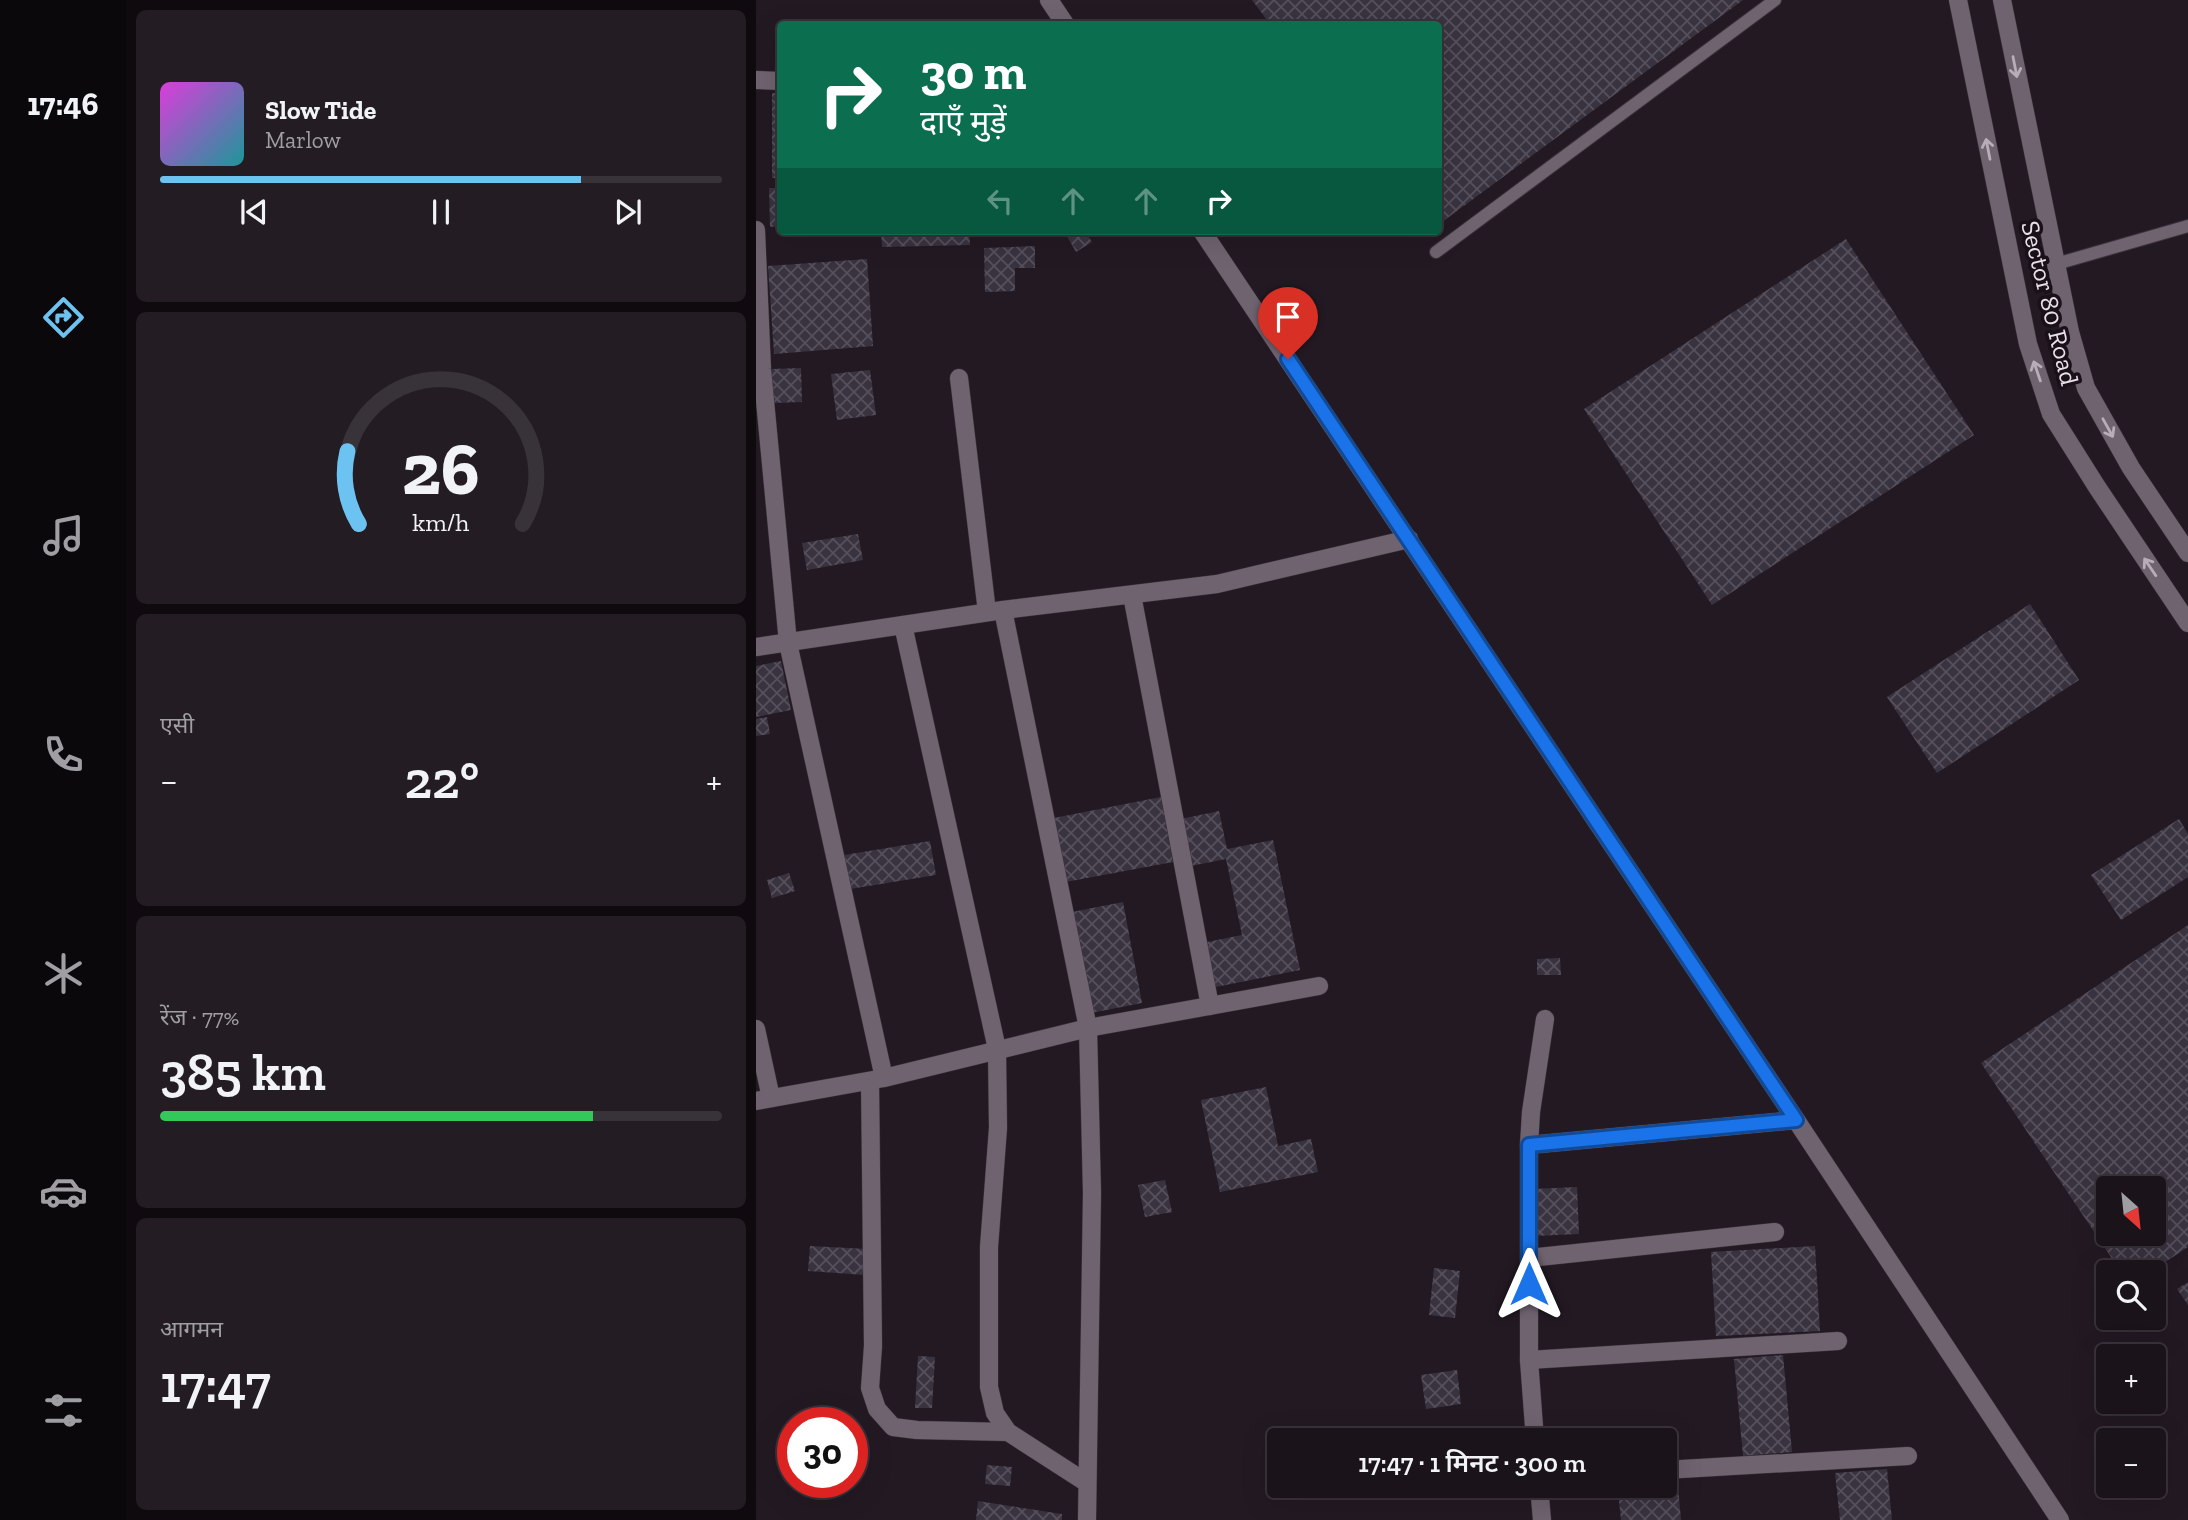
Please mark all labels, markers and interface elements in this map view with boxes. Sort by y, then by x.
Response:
text: 30 m [920,43,1026,102]
icon: right [805,49,896,140]
one-way arrow [2009,55,2023,78]
text: 17:46 [27,85,99,123]
text: Slow Tide [265,94,376,126]
text: दाएँ मुड़ें [920,103,1007,141]
text: Marlow [265,126,341,154]
one-way arrow [1981,138,1995,161]
icon: left [981,182,1019,220]
icon: ahead [1054,182,1092,220]
icon: ahead [1127,182,1165,220]
icon: right [1200,182,1238,220]
icon: previous [235,193,273,231]
icon: pause [422,193,460,231]
icon: next [609,193,647,231]
street label: Sector 80 Road [2014,218,2086,388]
pin [1258,287,1318,359]
icon: directions [39,293,88,342]
icon: arrive [1269,298,1307,336]
one-way arrow [2030,360,2042,382]
one-way arrow [2101,417,2115,437]
text: 26 [402,425,480,513]
text: km/h [412,507,470,537]
icon: music [39,511,88,560]
one-way arrow [2143,557,2157,577]
text: एसी [160,711,194,739]
icon: phone [39,730,88,779]
text: 22° [405,749,479,811]
text: − [160,758,178,804]
text: + [706,758,722,804]
icon: climate [39,949,88,998]
text: रेंज · 77% [160,1003,239,1031]
text: 385 km [160,1041,326,1103]
icon: car [39,1167,88,1216]
north arrow [2096,1176,2166,1246]
map controls [2096,1176,2166,1498]
position arrow [1492,1247,1566,1321]
button: search [2096,1260,2166,1330]
text: आगमन [160,1315,223,1343]
button: + [2096,1344,2166,1414]
text: 17:47 [160,1353,271,1415]
icon: filters [39,1386,88,1435]
speed limit sign: 30 [777,1407,868,1498]
button: − [2096,1428,2166,1498]
text: 17:47 · 1 मिनट · 300 m [1358,1447,1586,1479]

